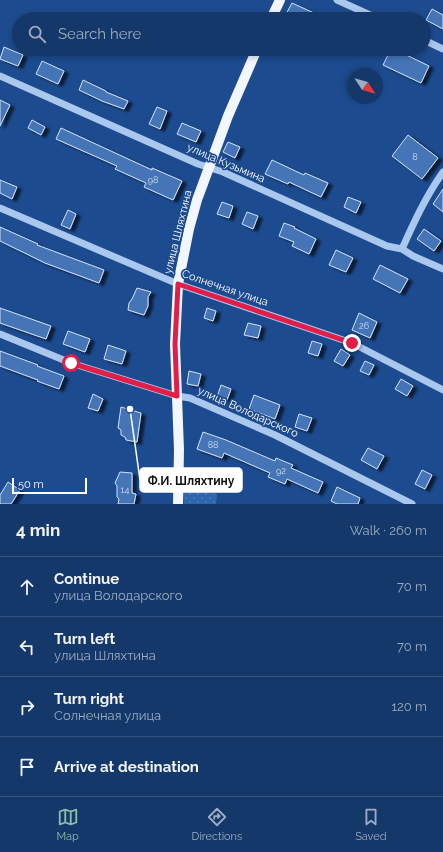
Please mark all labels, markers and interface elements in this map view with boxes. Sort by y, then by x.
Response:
search box [12,12,431,56]
icon: search [26,23,48,45]
text: Search here [58,25,141,43]
north arrow [347,68,383,104]
street label: улица Кузьмина [185,141,267,185]
house number: 8 [412,152,418,162]
house number: 98 [148,175,158,185]
street label: улица Шляхтина [161,189,195,275]
street label: Солнечная улица [180,267,270,309]
house number: 26 [359,321,370,331]
route end [343,334,361,352]
route start [62,354,80,372]
street label: улица Володарского [196,384,301,440]
house number: 88 [208,440,218,450]
house number: 92 [276,466,286,476]
callout: Ф.И. Шляхтину [140,468,242,492]
text: Ф.И. Шляхтину [148,474,235,488]
scale bar [12,476,87,495]
text: 50 m [18,478,44,491]
house number: 14 [121,485,129,495]
text: 4 min [16,520,60,540]
text: Walk · 260 m [350,523,427,538]
text: Continue [54,570,119,588]
icon: ahead [16,576,38,598]
text: 70 m [397,579,427,594]
text: улица Володарского [54,588,183,603]
text: Turn left [54,630,115,648]
icon: left [16,636,38,658]
text: 70 m [397,639,427,654]
text: улица Шляхтина [54,648,156,663]
text: Turn right [54,690,124,708]
icon: right [16,696,38,718]
text: 120 m [391,699,427,714]
text: Солнечная улица [54,708,161,723]
icon: arrive [16,756,38,778]
text: Arrive at destination [54,758,199,776]
tab: Map [56,806,79,843]
tab: Directions [192,806,242,843]
tab: Saved [355,806,387,843]

